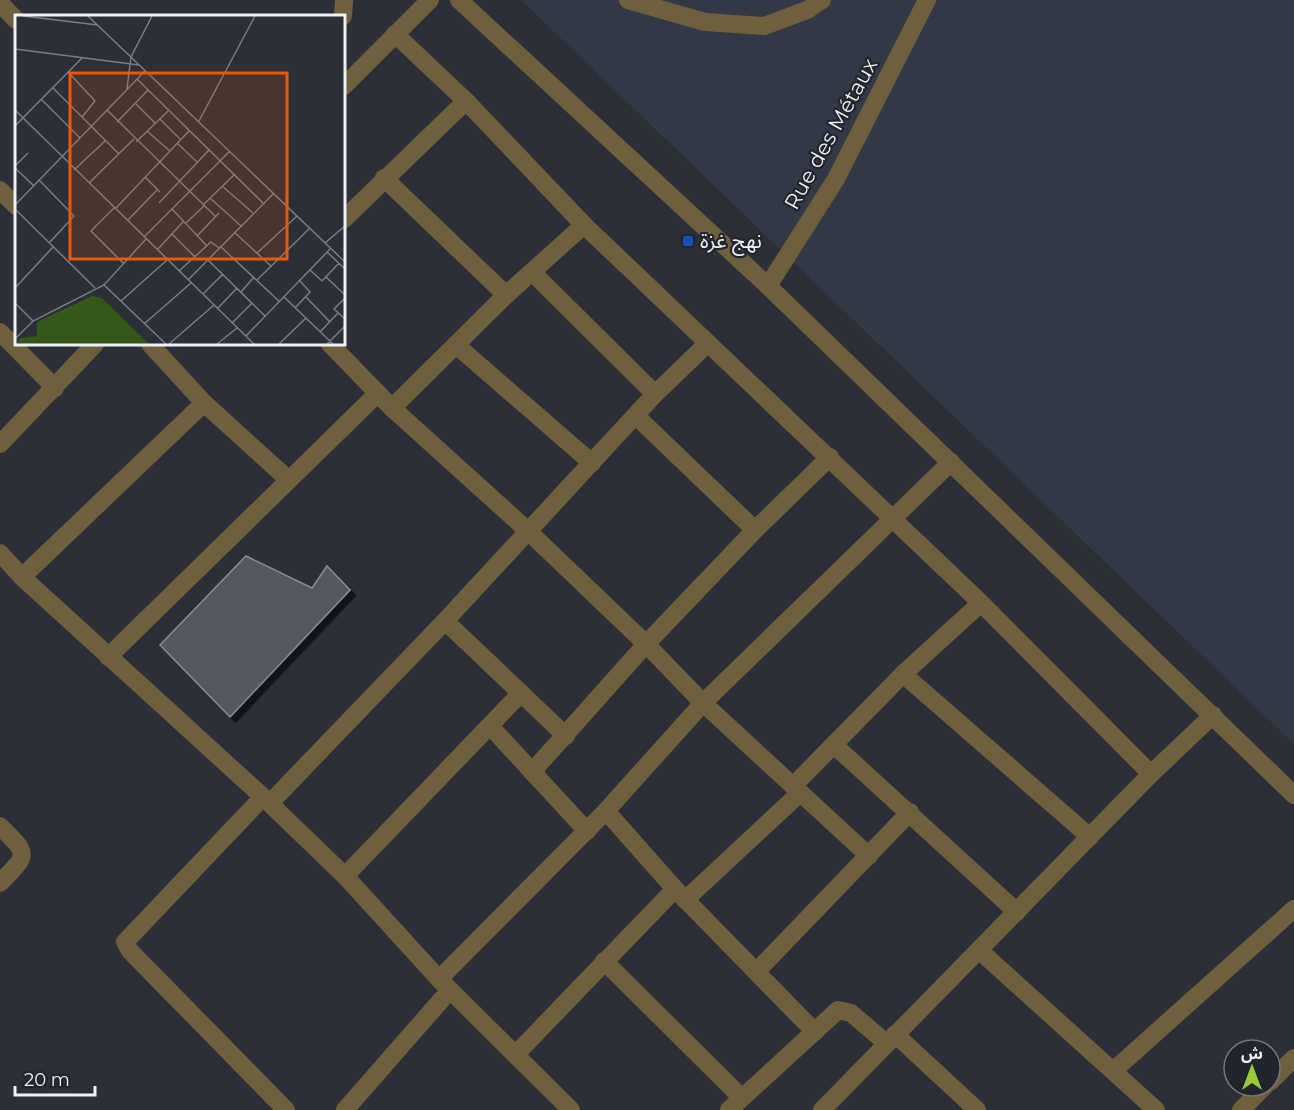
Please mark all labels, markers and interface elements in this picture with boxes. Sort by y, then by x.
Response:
inset map [15,15,345,345]
street label: Rue des Métaux [779,54,882,214]
place label: نهج غزة [700,228,762,256]
marker: نهج غزة [681,234,695,248]
north arrow [1222,1038,1282,1098]
text: ش [1241,1044,1263,1063]
scale bar [15,1059,94,1097]
text: 20 m [24,1069,70,1091]

